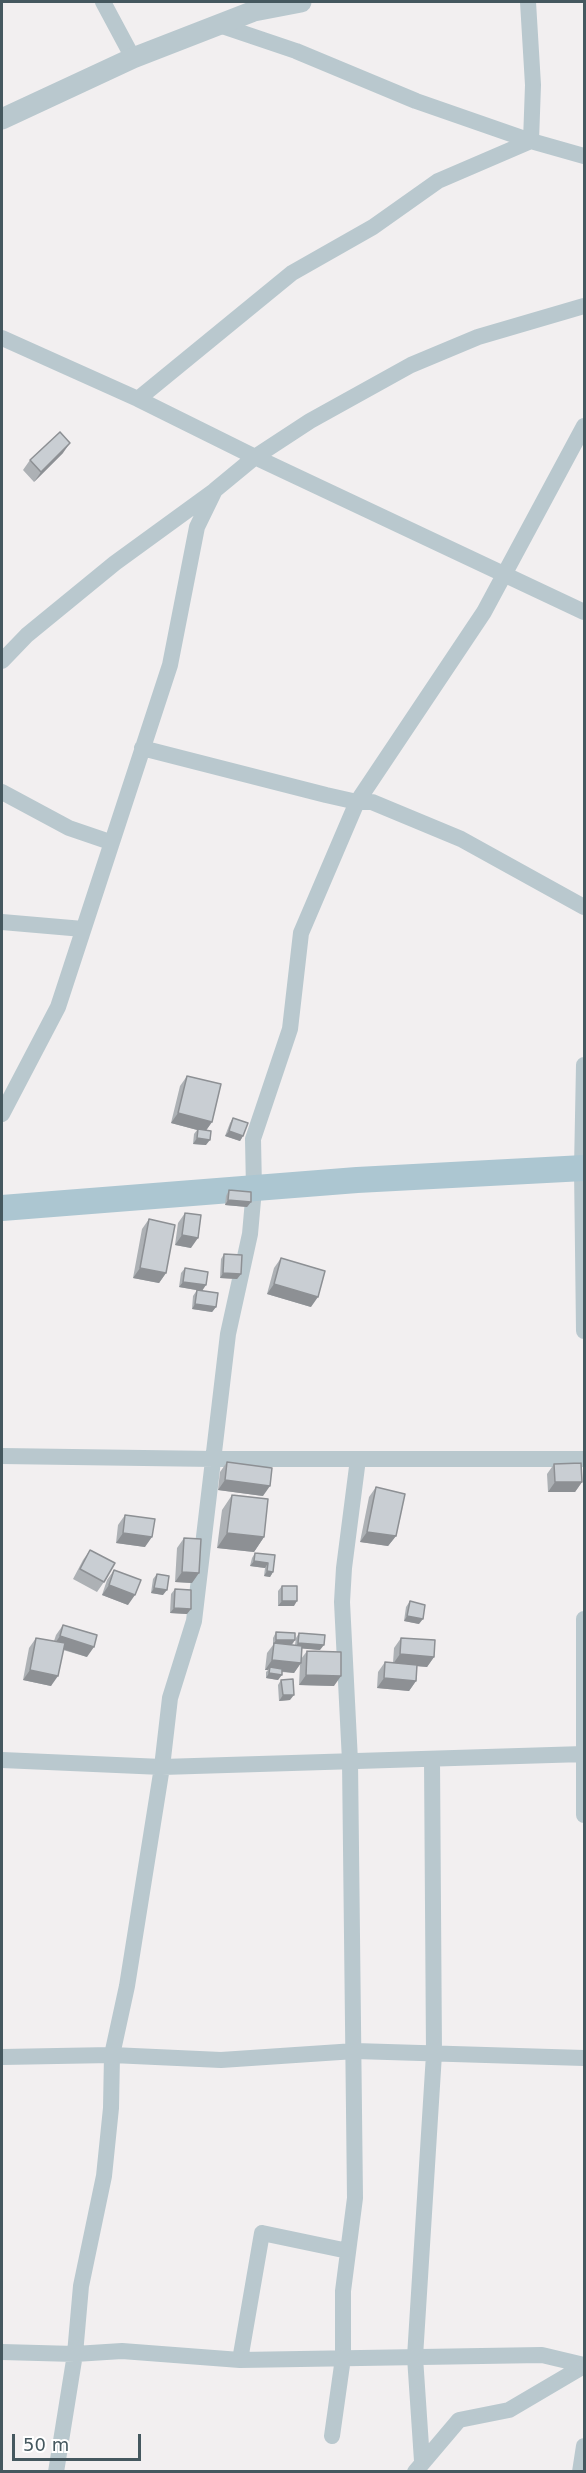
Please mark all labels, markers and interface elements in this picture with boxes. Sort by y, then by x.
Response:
scale bar [15,2422,144,2460]
text: 50 m [23,2434,69,2455]

